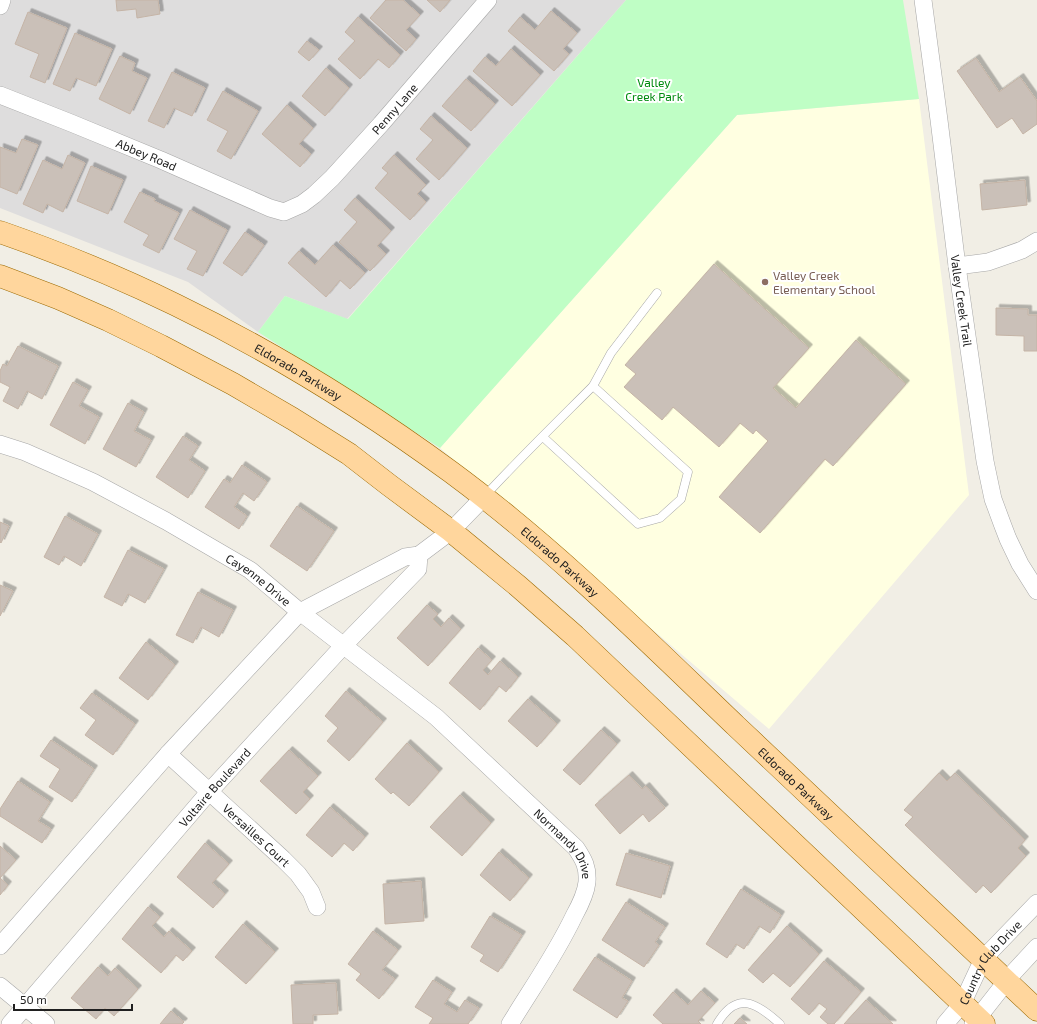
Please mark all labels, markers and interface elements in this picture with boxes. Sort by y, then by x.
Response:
park label: Valley Creek Park [625,75,683,103]
street label: Penny Lane [369,80,420,137]
street label: Abbey Road [114,135,179,173]
street label: Valley Creek Trail [949,254,976,348]
place label: Valley Creek Elementary School [773,268,876,296]
marker: Valley Creek Elementary School [760,277,770,287]
street label: Eldorado Parkway [252,340,345,403]
street label: Eldorado Parkway [518,523,603,600]
street label: Cayenne Drive [224,551,294,608]
street label: Eldorado Parkway [755,744,838,823]
street label: Voltaire Boulevard [176,745,253,829]
street label: Versailles Court [220,801,293,869]
street label: Normandy Drive [531,806,594,879]
street label: Country Club Drive [956,917,1024,1007]
scale bar [14,986,132,1012]
text: 50 m [20,992,47,1006]

